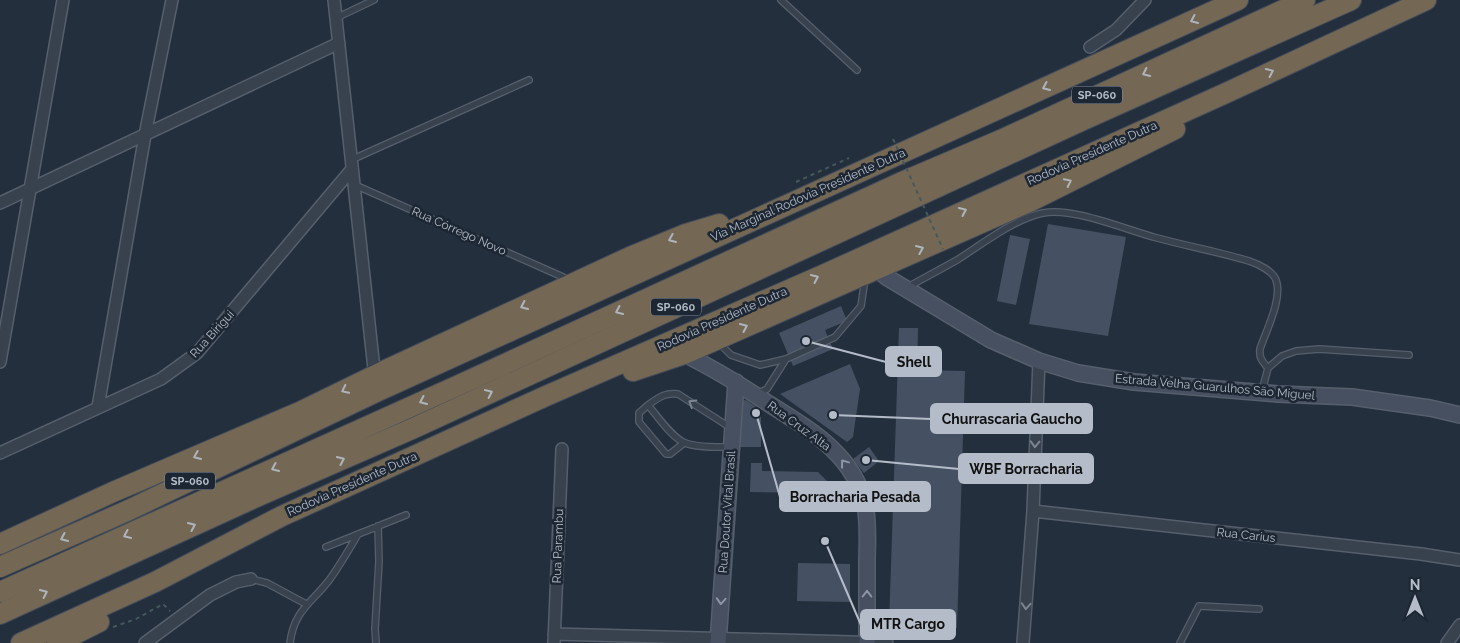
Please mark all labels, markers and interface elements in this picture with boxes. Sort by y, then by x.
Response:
one-way arrow [1190,14,1199,25]
one-way arrow [1142,66,1151,77]
one-way arrow [1265,68,1274,78]
one-way arrow [1042,81,1051,92]
road number: SP-060 [1072,86,1122,104]
street label: Rodovia Presidente Dutra [1025,118,1159,188]
street label: Via Marginal Rodovia Presidente Dutra [709,146,907,244]
one-way arrow [1063,178,1072,188]
street label: Rua Córrego Novo [409,204,509,258]
one-way arrow [958,207,967,218]
one-way arrow [668,233,677,244]
one-way arrow [915,244,924,255]
one-way arrow [810,274,819,285]
street label: Rodovia Presidente Dutra [655,284,789,354]
road number: SP-060 [651,298,701,316]
one-way arrow [520,300,529,310]
one-way arrow [615,305,624,316]
street label: Rua Birigui [187,307,237,361]
one-way arrow [739,323,748,333]
callout: Shell [886,347,941,376]
text: Shell [897,354,932,370]
street label: Estrada Velha Guarulhos São Miguel [1114,371,1316,403]
one-way arrow [341,383,350,394]
one-way arrow [484,389,493,400]
one-way arrow [419,394,428,405]
street label: Rua Cruz Alta [765,398,833,454]
one-way arrow [688,399,697,409]
callout: Churrascaria Gaucho [931,404,1092,433]
text: Churrascaria Gaucho [942,411,1083,427]
one-way arrow [1030,441,1041,449]
one-way arrow [193,449,202,460]
street label: Rodovia Presidente Dutra [285,449,419,519]
street label: Rua Doutor Vital Brasil [716,450,738,574]
callout: WBF Borracharia [959,454,1093,483]
one-way arrow [336,456,345,466]
one-way arrow [842,460,850,469]
one-way arrow [271,461,280,472]
text: WBF Borracharia [969,461,1083,477]
road number: SP-060 [165,472,215,490]
callout: Borracharia Pesada [780,482,930,511]
text: Borracharia Pesada [790,489,920,505]
street label: Rua Parambu [550,508,566,584]
one-way arrow [187,522,196,532]
street label: Rua Carius [1216,525,1276,545]
one-way arrow [123,528,132,539]
one-way arrow [60,532,69,543]
north arrow [1390,573,1440,623]
text: N [1410,577,1420,593]
one-way arrow [39,589,48,600]
one-way arrow [862,590,872,598]
one-way arrow [715,597,726,605]
one-way arrow [1021,603,1032,611]
callout: MTR Cargo [861,610,955,639]
text: MTR Cargo [871,616,945,632]

